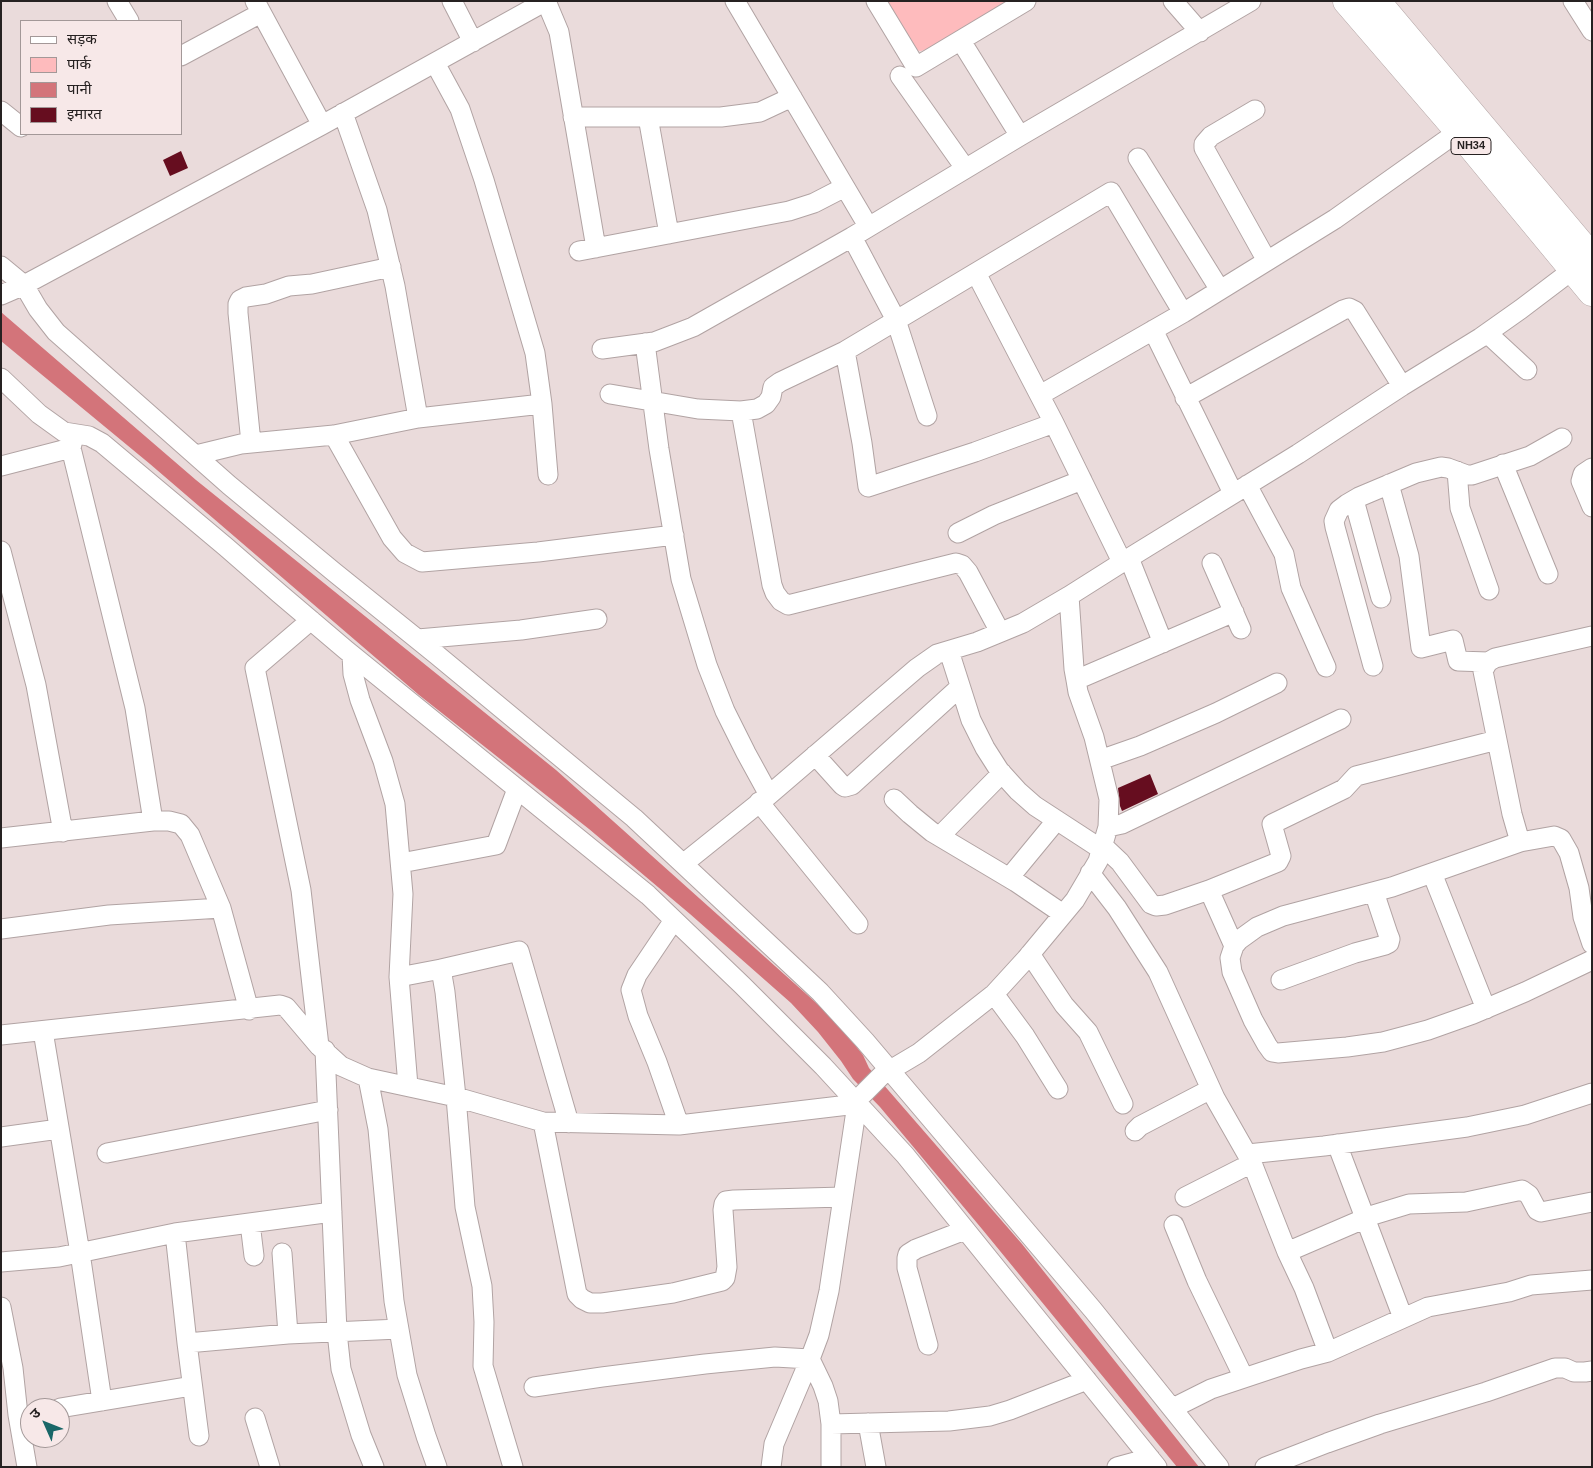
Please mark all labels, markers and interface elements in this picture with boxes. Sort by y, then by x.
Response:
legend [20,20,182,135]
text: सड़क [67,30,97,47]
text: पार्क [67,55,91,72]
text: पानी [67,80,92,97]
text: इमारत [67,105,102,122]
road number: NH34 [1451,138,1491,154]
north arrow [20,1398,70,1448]
text: उ [26,1405,44,1422]

